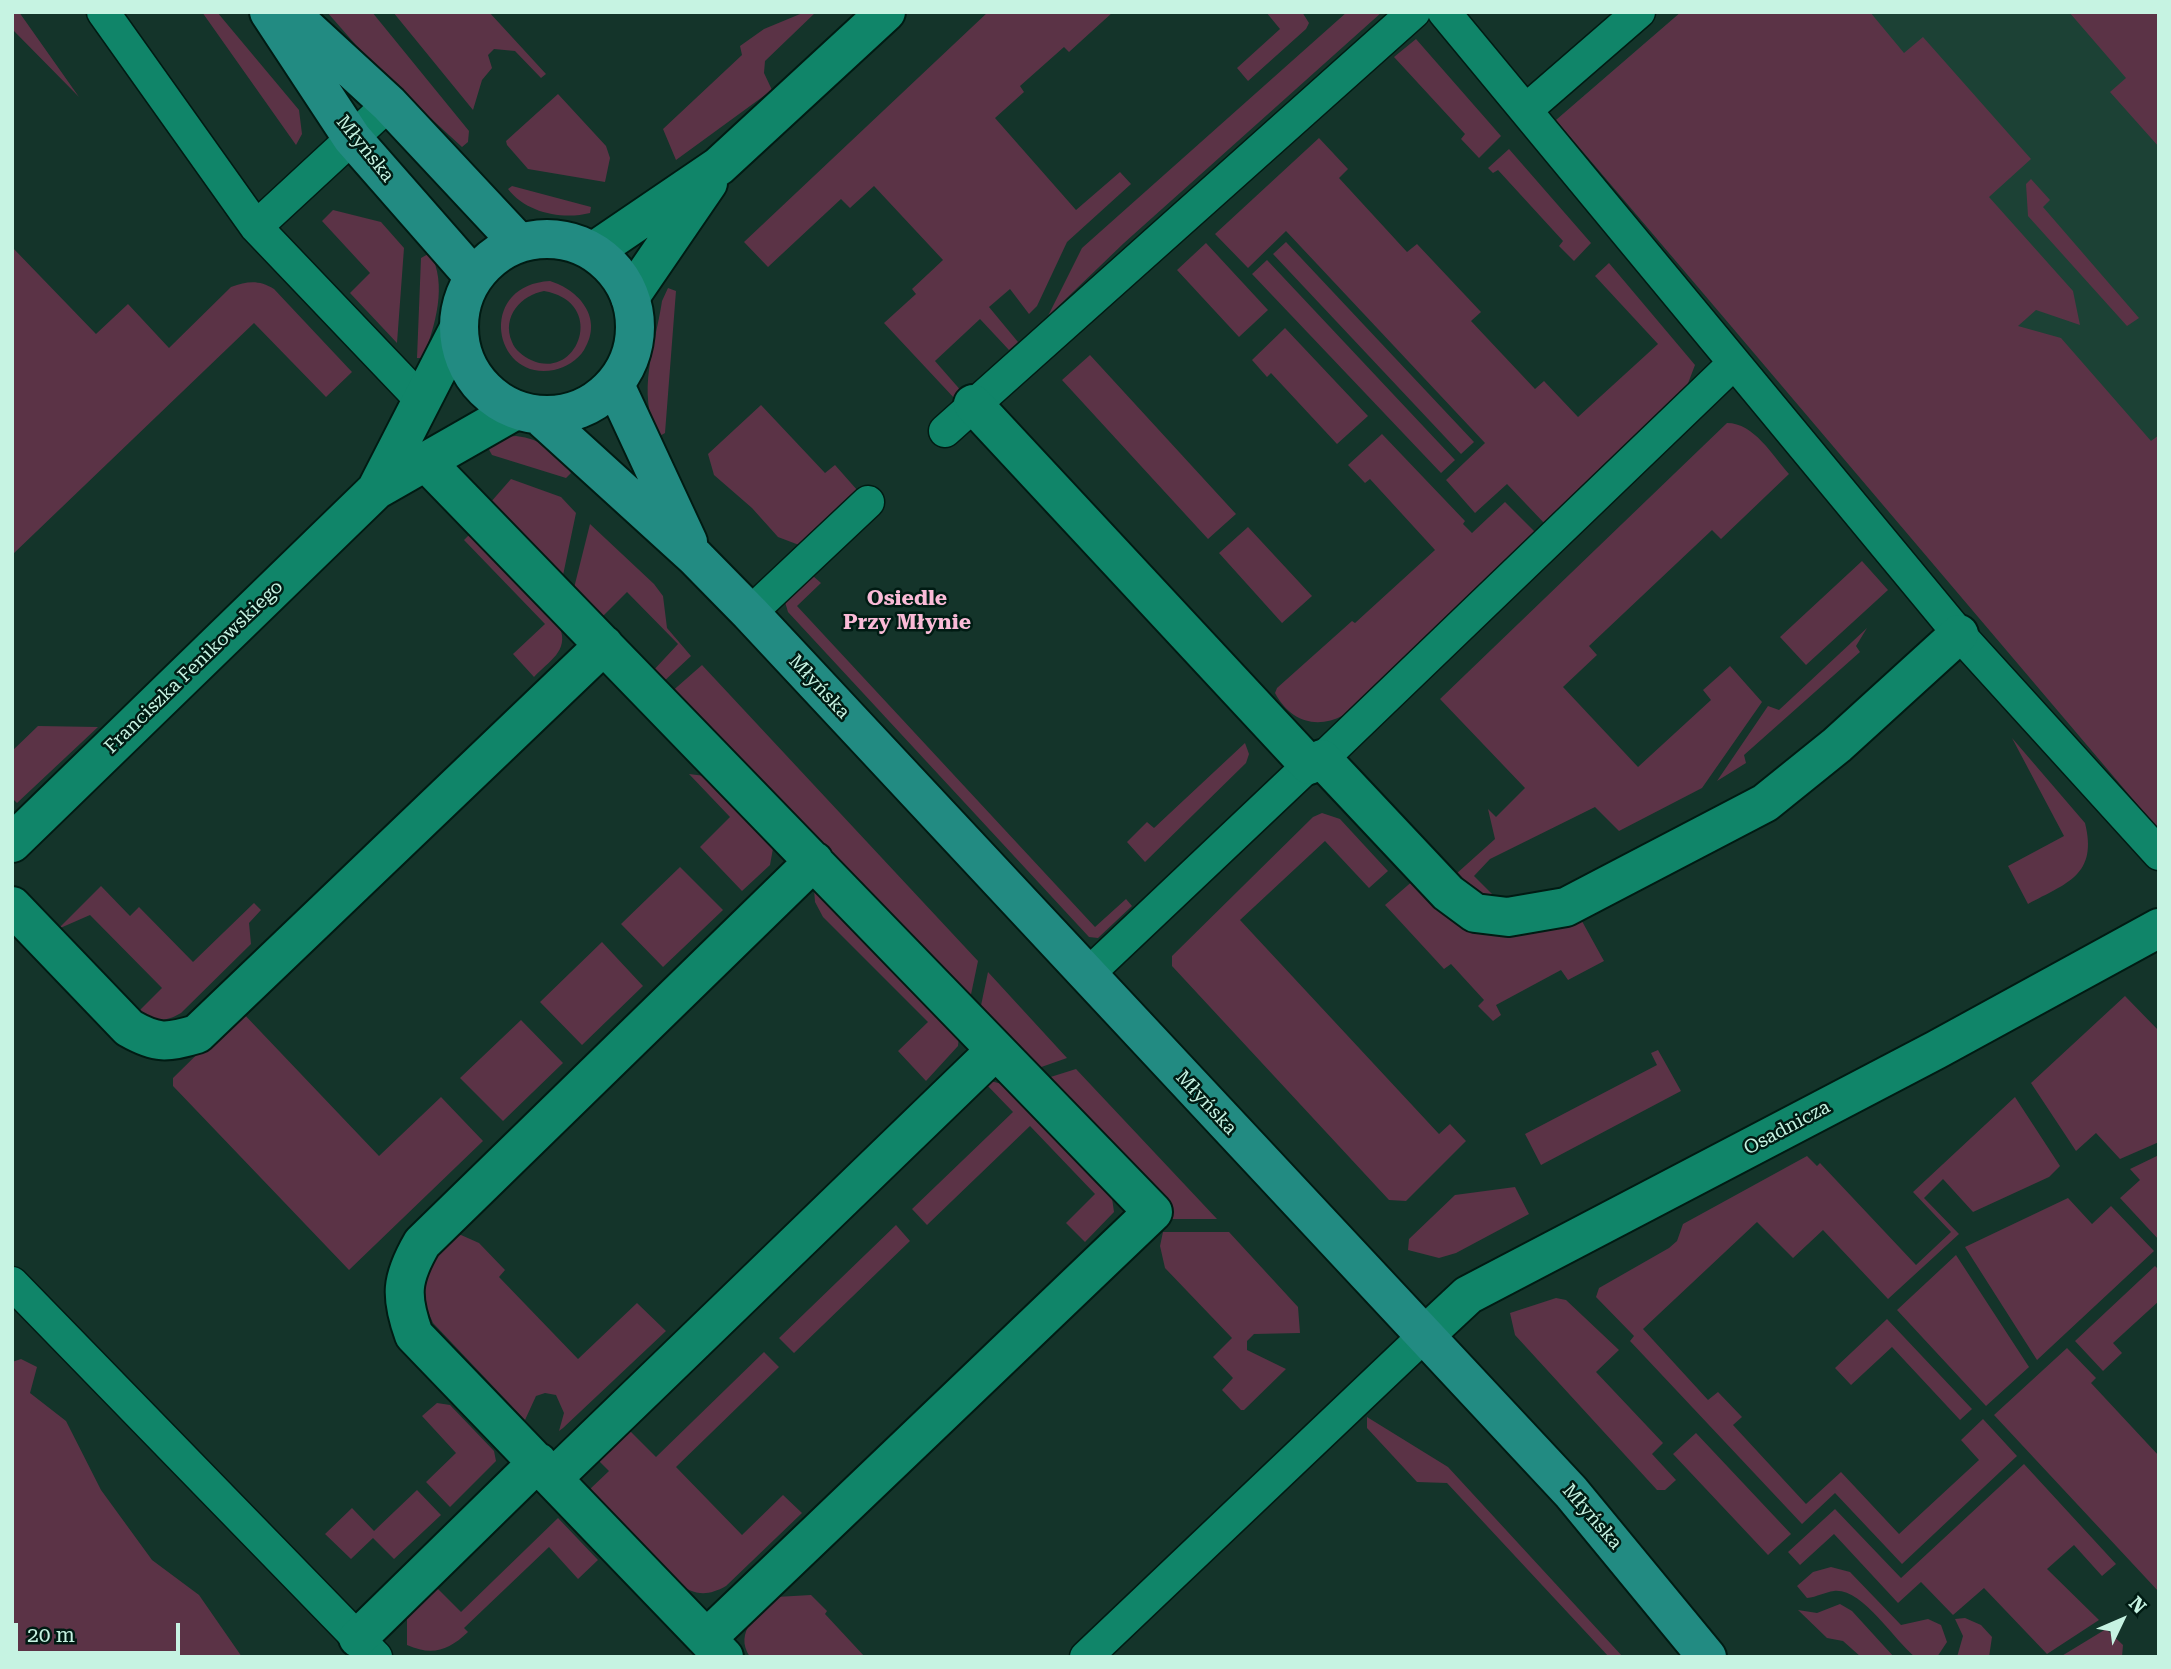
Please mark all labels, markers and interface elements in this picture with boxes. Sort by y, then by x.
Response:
street label: Młyńska [331,111,399,187]
street label: Franciszka Fenikowskiego [100,576,288,758]
district label: Osiedle Przy Młynie [843,586,971,636]
street label: Młyńska [784,650,854,724]
street label: Młyńska [1171,1066,1241,1140]
street label: Osadnicza [1740,1096,1834,1160]
street label: Młyńska [1557,1480,1627,1554]
north arrow [2087,1585,2157,1655]
text: N [2124,1592,2151,1618]
scale bar [18,1610,184,1654]
text: 20 m [27,1623,75,1647]

